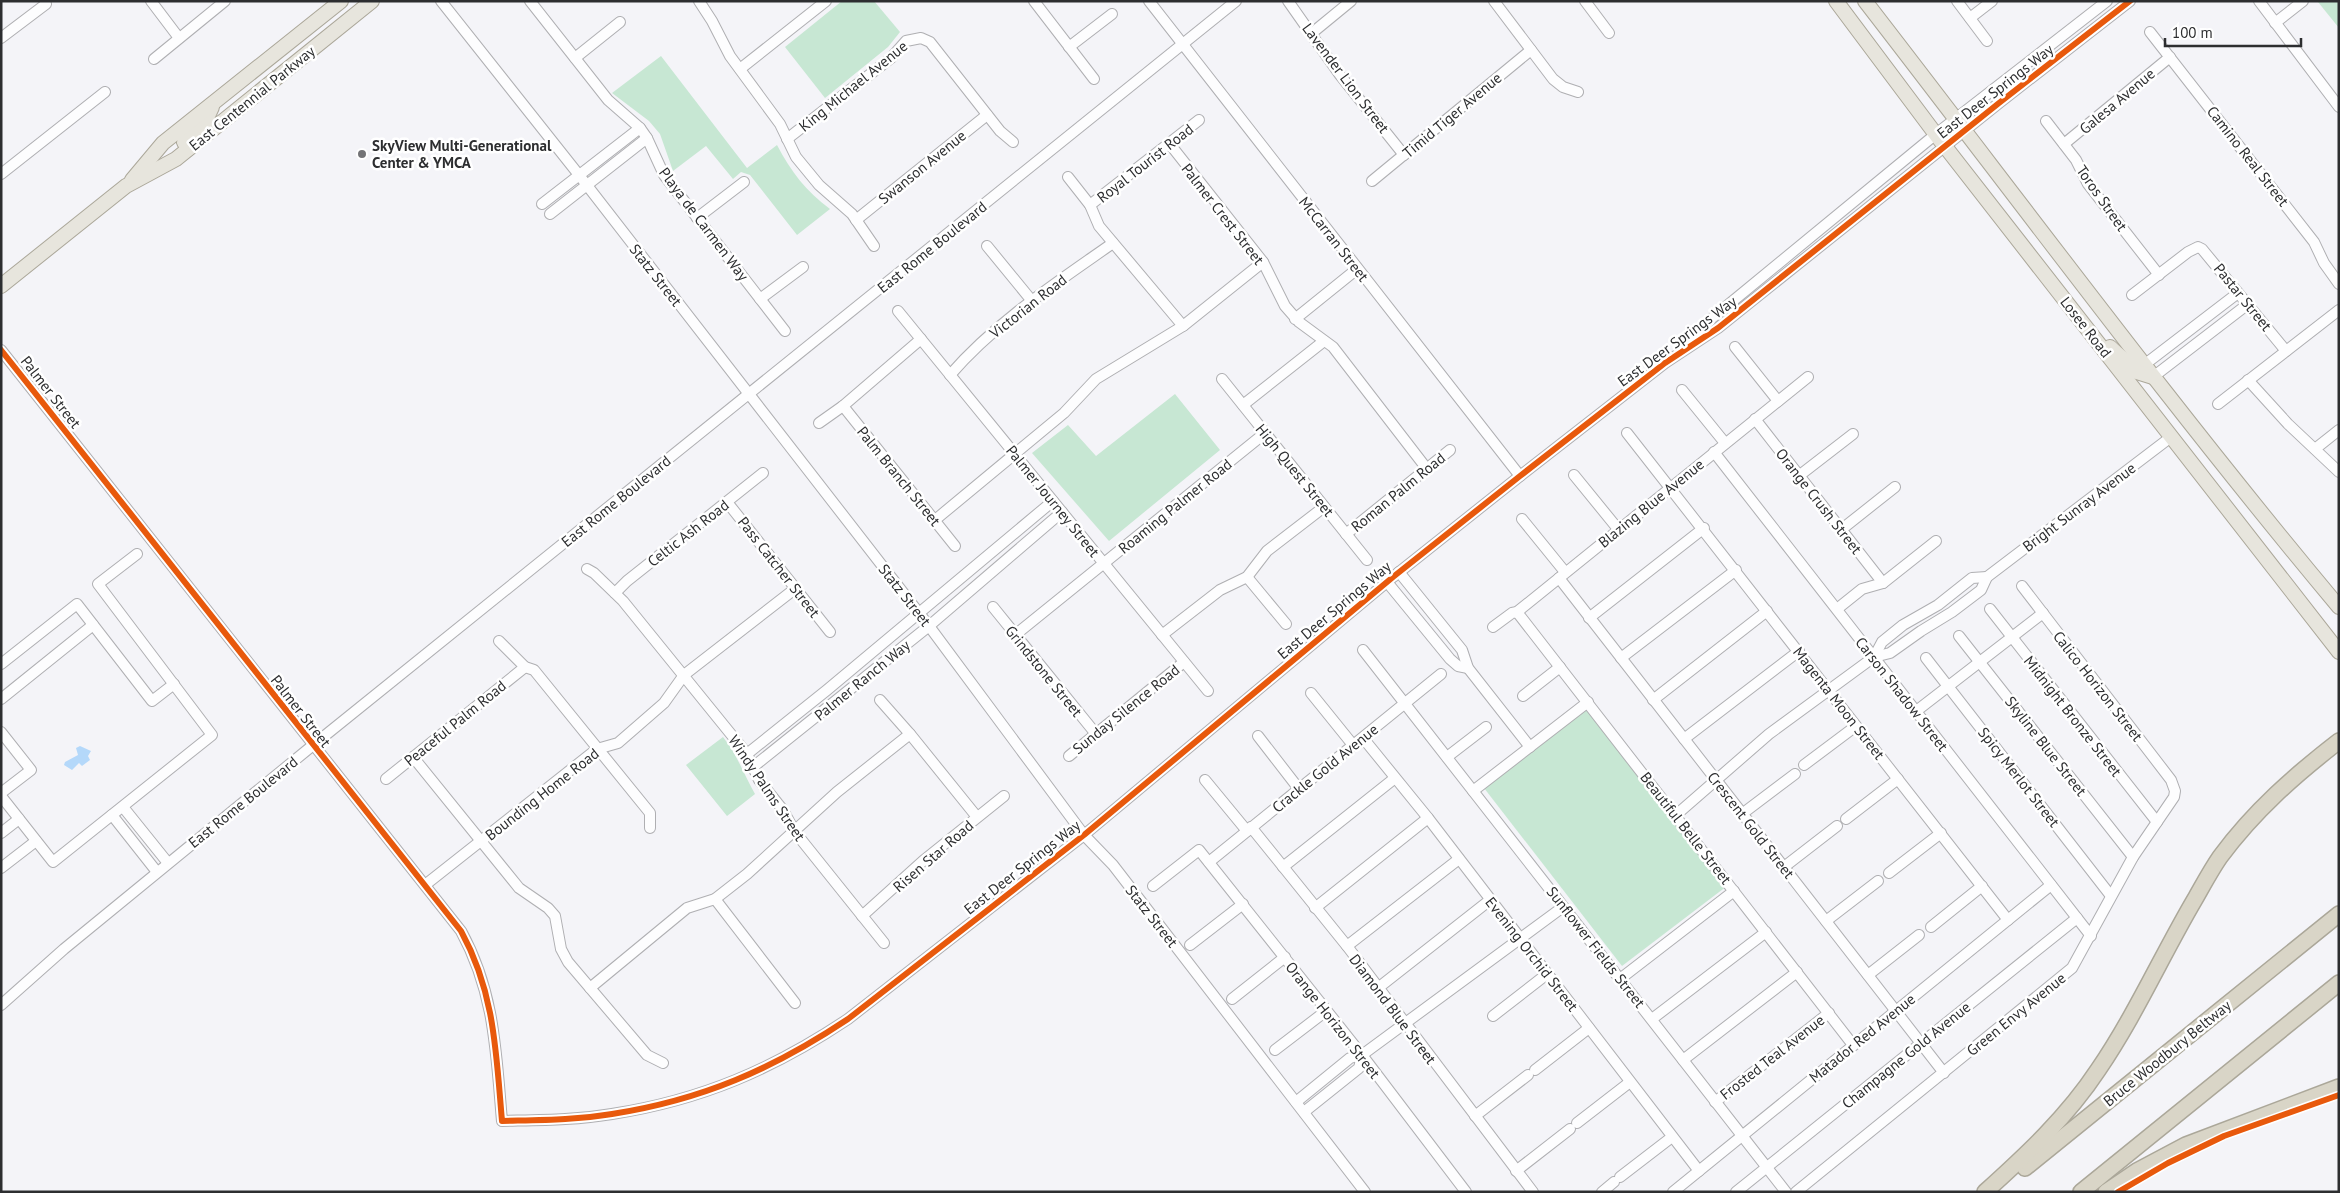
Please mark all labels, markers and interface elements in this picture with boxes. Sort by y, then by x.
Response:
scale bar [2165,15,2301,47]
street label: Lavender Lion Street [1298,19,1394,137]
text: 100 m [2172,23,2213,42]
street label: King Michael Avenue [795,36,911,136]
street label: East Deer Springs Way [1933,40,2057,142]
street label: East Centennial Parkway [185,41,319,155]
street label: Galesa Avenue [2075,64,2159,138]
street label: Timid Tiger Avenue [1399,68,1505,162]
street label: Camino Real Street [2203,102,2293,210]
street label: Royal Tourist Road [1093,119,1197,207]
street label: Swanson Avenue [874,126,970,208]
place label: SkyView Multi-Generational Center & YMCA [372,136,552,172]
marker: SkyView Multi-Generational Center & YMCA [356,148,368,160]
street label: Palmer Crest Street [1178,160,1268,268]
street label: Toros Street [2072,161,2132,235]
street label: Playa de Carmen Way [655,164,753,284]
street label: McCarran Street [1295,193,1373,285]
street label: East Rome Boulevard [873,197,991,297]
street label: Statz Street [626,240,686,310]
street label: Pastar Street [2210,259,2276,335]
street label: Victorian Road [985,270,1070,343]
street label: East Deer Springs Way [1614,291,1740,391]
street label: Losee Road [2056,293,2116,361]
street label: Palmer Street [17,352,85,432]
street label: High Quest Street [1252,420,1338,520]
street label: Palm Branch Street [853,422,945,530]
street label: Palmer Journey Street [1002,441,1104,561]
street label: Orange Crush Street [1772,444,1866,558]
street label: Roman Palm Road [1347,448,1449,536]
street label: East Rome Boulevard [557,451,675,551]
street label: Roaming Palmer Road [1114,454,1236,558]
street label: Blazing Blue Avenue [1594,454,1708,552]
street label: Bright Sunray Avenue [2019,458,2139,556]
street label: Celtic Ash Road [643,495,733,571]
street label: Pass Catcher Street [734,513,824,621]
street label: East Deer Springs Way [1273,557,1395,663]
street label: Statz Street [875,560,935,630]
street label: Grindstone Street [1001,622,1087,720]
street label: Calico Horizon Street [2049,627,2147,745]
street label: Carson Shadow Street [1851,633,1953,755]
street label: Palmer Ranch Way [810,636,914,724]
street label: Magenta Moon Street [1789,643,1889,763]
street label: Midnight Bronze Street [2020,652,2126,780]
street label: Sunday Silence Road [1069,660,1183,758]
street label: Palmer Street [267,671,335,751]
street label: Peaceful Palm Road [400,676,510,770]
street label: Skyline Blue Street [2001,692,2091,800]
street label: Crackle Gold Avenue [1268,719,1382,817]
street label: Spicy Merlot Street [1974,723,2064,831]
street label: Windy Palms Street [725,731,809,845]
street label: Bounding Home Road [481,744,603,844]
street label: East Rome Boulevard [184,752,302,852]
street label: Beautiful Belle Street [1636,768,1736,888]
street label: Crescent Gold Street [1703,768,1799,882]
street label: Risen Star Road [889,816,977,896]
street label: East Deer Springs Way [960,816,1084,918]
street label: Statz Street [1122,881,1182,951]
street label: Sunflower Fields Street [1543,882,1649,1012]
street label: Evening Orchid Street [1481,893,1583,1015]
street label: Diamond Blue Street [1345,950,1441,1068]
street label: Orange Horizon Street [1282,958,1384,1082]
street label: Green Envy Avenue [1963,968,2069,1060]
street label: Matador Red Avenue [1805,989,1919,1087]
street label: Bruce Woodbury Beltway [2099,996,2235,1110]
street label: Champagne Gold Avenue [1838,997,1974,1113]
street label: Frosted Teal Avenue [1716,1010,1828,1104]

